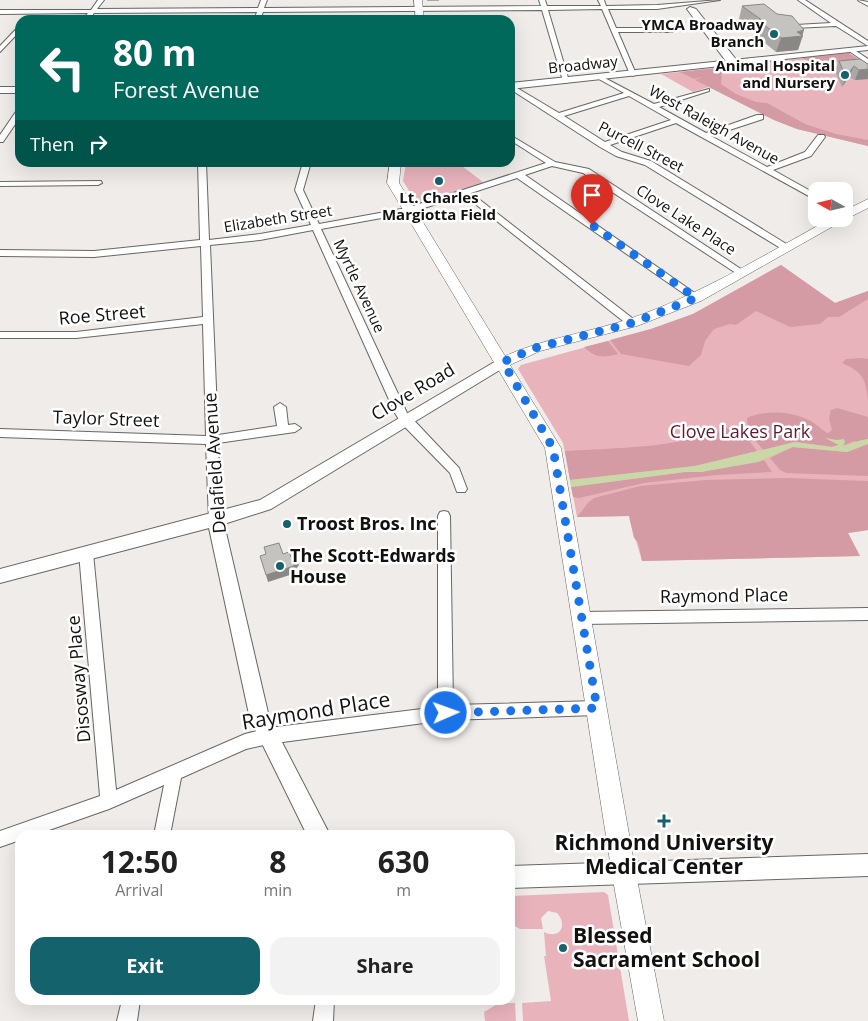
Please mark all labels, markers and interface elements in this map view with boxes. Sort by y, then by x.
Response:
place label: YMCA Broadway Branch [642,14,764,51]
marker: YMCA Broadway Branch [768,28,780,40]
text: 80 m [113,29,196,76]
icon: left [30,35,95,100]
street label: Broadway [547,50,619,78]
place label: Animal Hospital and Nursery [716,55,835,92]
marker: Animal Hospital and Nursery [839,69,851,81]
text: Forest Avenue [113,74,260,104]
street label: West Raleigh Avenue [646,80,783,168]
street label: Purcell Street [595,116,688,176]
icon: right [84,130,112,158]
text: Then [30,131,74,157]
pin [571,174,613,225]
marker: Lt. Charles Margiotta Field [433,175,445,187]
street label: Clove Lake Place [633,179,740,259]
icon: arrive [578,181,606,209]
north arrow [808,182,852,228]
map controls [808,182,853,227]
place label: Lt. Charles Margiotta Field [382,187,496,224]
street label: Elizabeth Street [222,200,333,236]
street label: Myrtle Avenue [330,236,390,335]
street label: Roe Street [58,298,146,330]
street label: Clove Road [366,357,459,425]
street label: Delafield Avenue [197,392,231,534]
street label: Taylor Street [52,404,160,432]
park label: Clove Lakes Park [670,419,811,443]
place label: Troost Bros. Inc [297,511,437,535]
marker: Troost Bros. Inc [281,518,293,530]
place label: The Scott-Edwards House [290,543,456,588]
marker: The Scott-Edwards House [274,560,286,572]
street label: Raymond Place [660,582,788,608]
street label: Disosway Place [61,615,96,744]
street label: Raymond Place [240,684,392,736]
position arrow [419,686,471,738]
marker: Richmond University Medical Center [657,814,671,828]
place label: Richmond University Medical Center [555,828,774,880]
text: 12:50 [101,841,178,882]
text: 8 [269,841,286,882]
text: 630 [378,841,429,882]
text: Arrival [115,879,163,901]
text: min [264,879,292,901]
text: m [396,879,411,901]
place label: Blessed Sacrament School [573,921,760,973]
button: Exit [30,937,260,995]
button: Share [270,937,500,995]
marker: Blessed Sacrament School [557,942,569,954]

